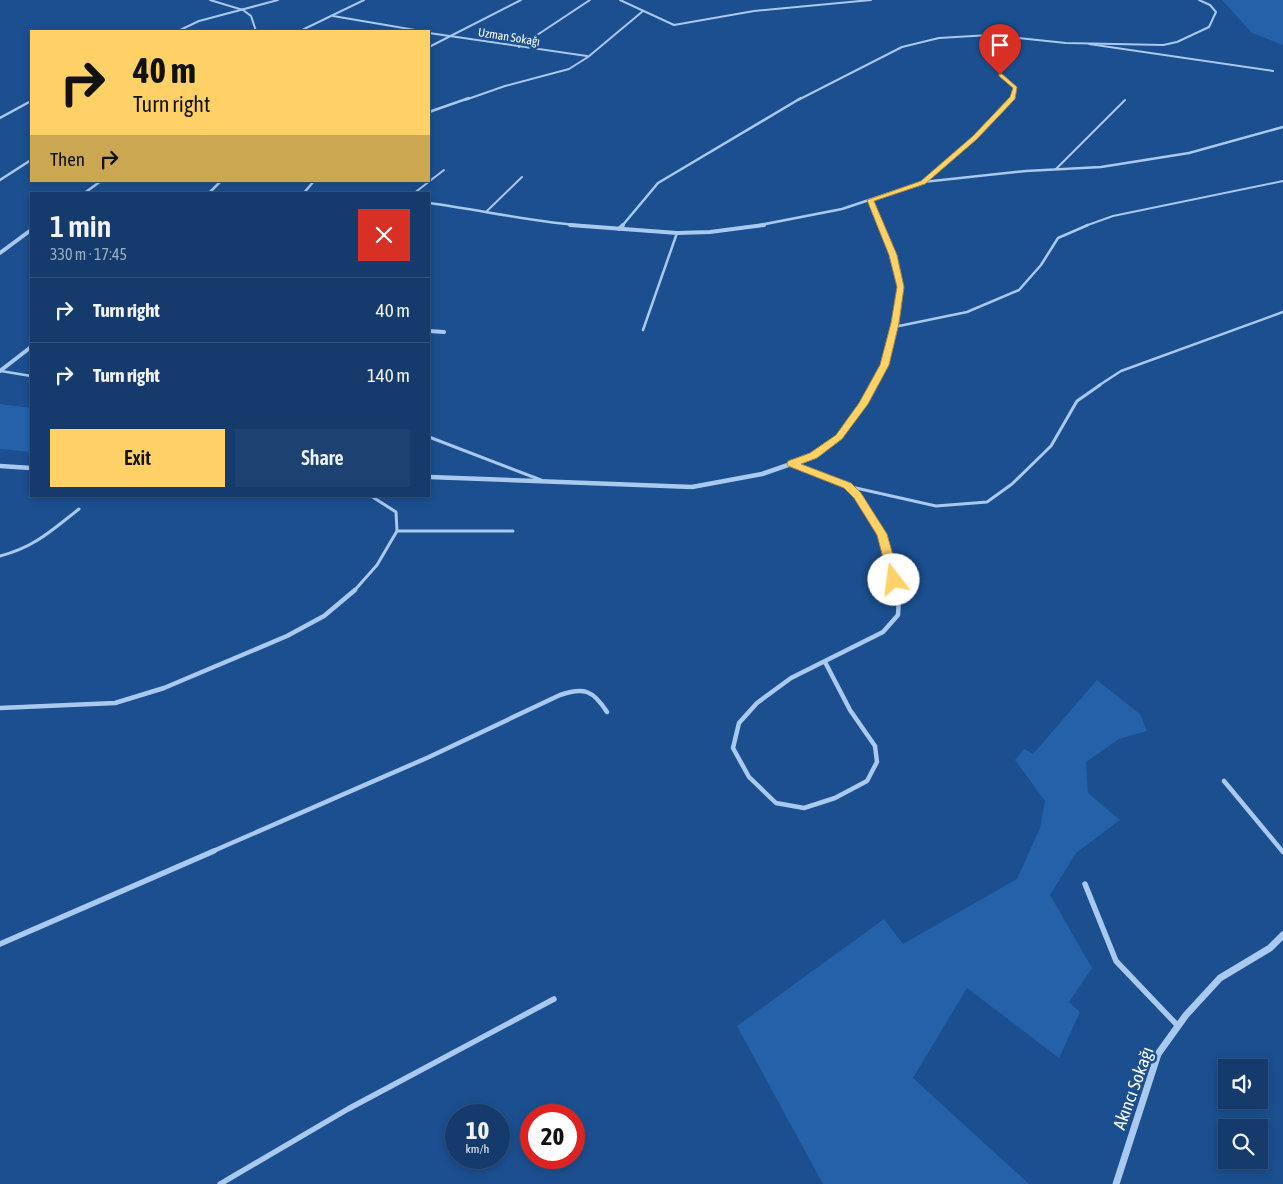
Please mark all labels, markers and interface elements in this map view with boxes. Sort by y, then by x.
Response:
pin [979,24,1021,75]
street label: Uzman Sokağı [477,25,541,49]
icon: arrive [986,31,1014,59]
icon: right [50,50,115,115]
text: 40 m [133,50,196,90]
text: Turn right [133,91,210,117]
icon: right [95,145,123,173]
text: Then [50,148,85,170]
text: 1 min [50,209,111,243]
button: close [358,209,410,261]
text: 330 m · 17:45 [50,245,127,263]
icon: right [50,296,78,324]
text: Turn right [93,299,160,321]
text: 40 m [376,299,410,321]
icon: right [50,361,78,389]
text: Turn right [93,364,160,386]
text: 140 m [367,364,410,386]
button: Exit [50,429,225,487]
button: Share [235,429,410,487]
position arrow [867,553,919,605]
street label: Akıncı Sokağı [1108,1044,1158,1132]
map controls [1218,1059,1268,1169]
button: sound [1218,1059,1268,1109]
speed limit sign: 20 [520,1104,585,1169]
text: 10 [466,1116,489,1144]
button: search [1218,1119,1268,1169]
text: km/h [466,1142,489,1156]

